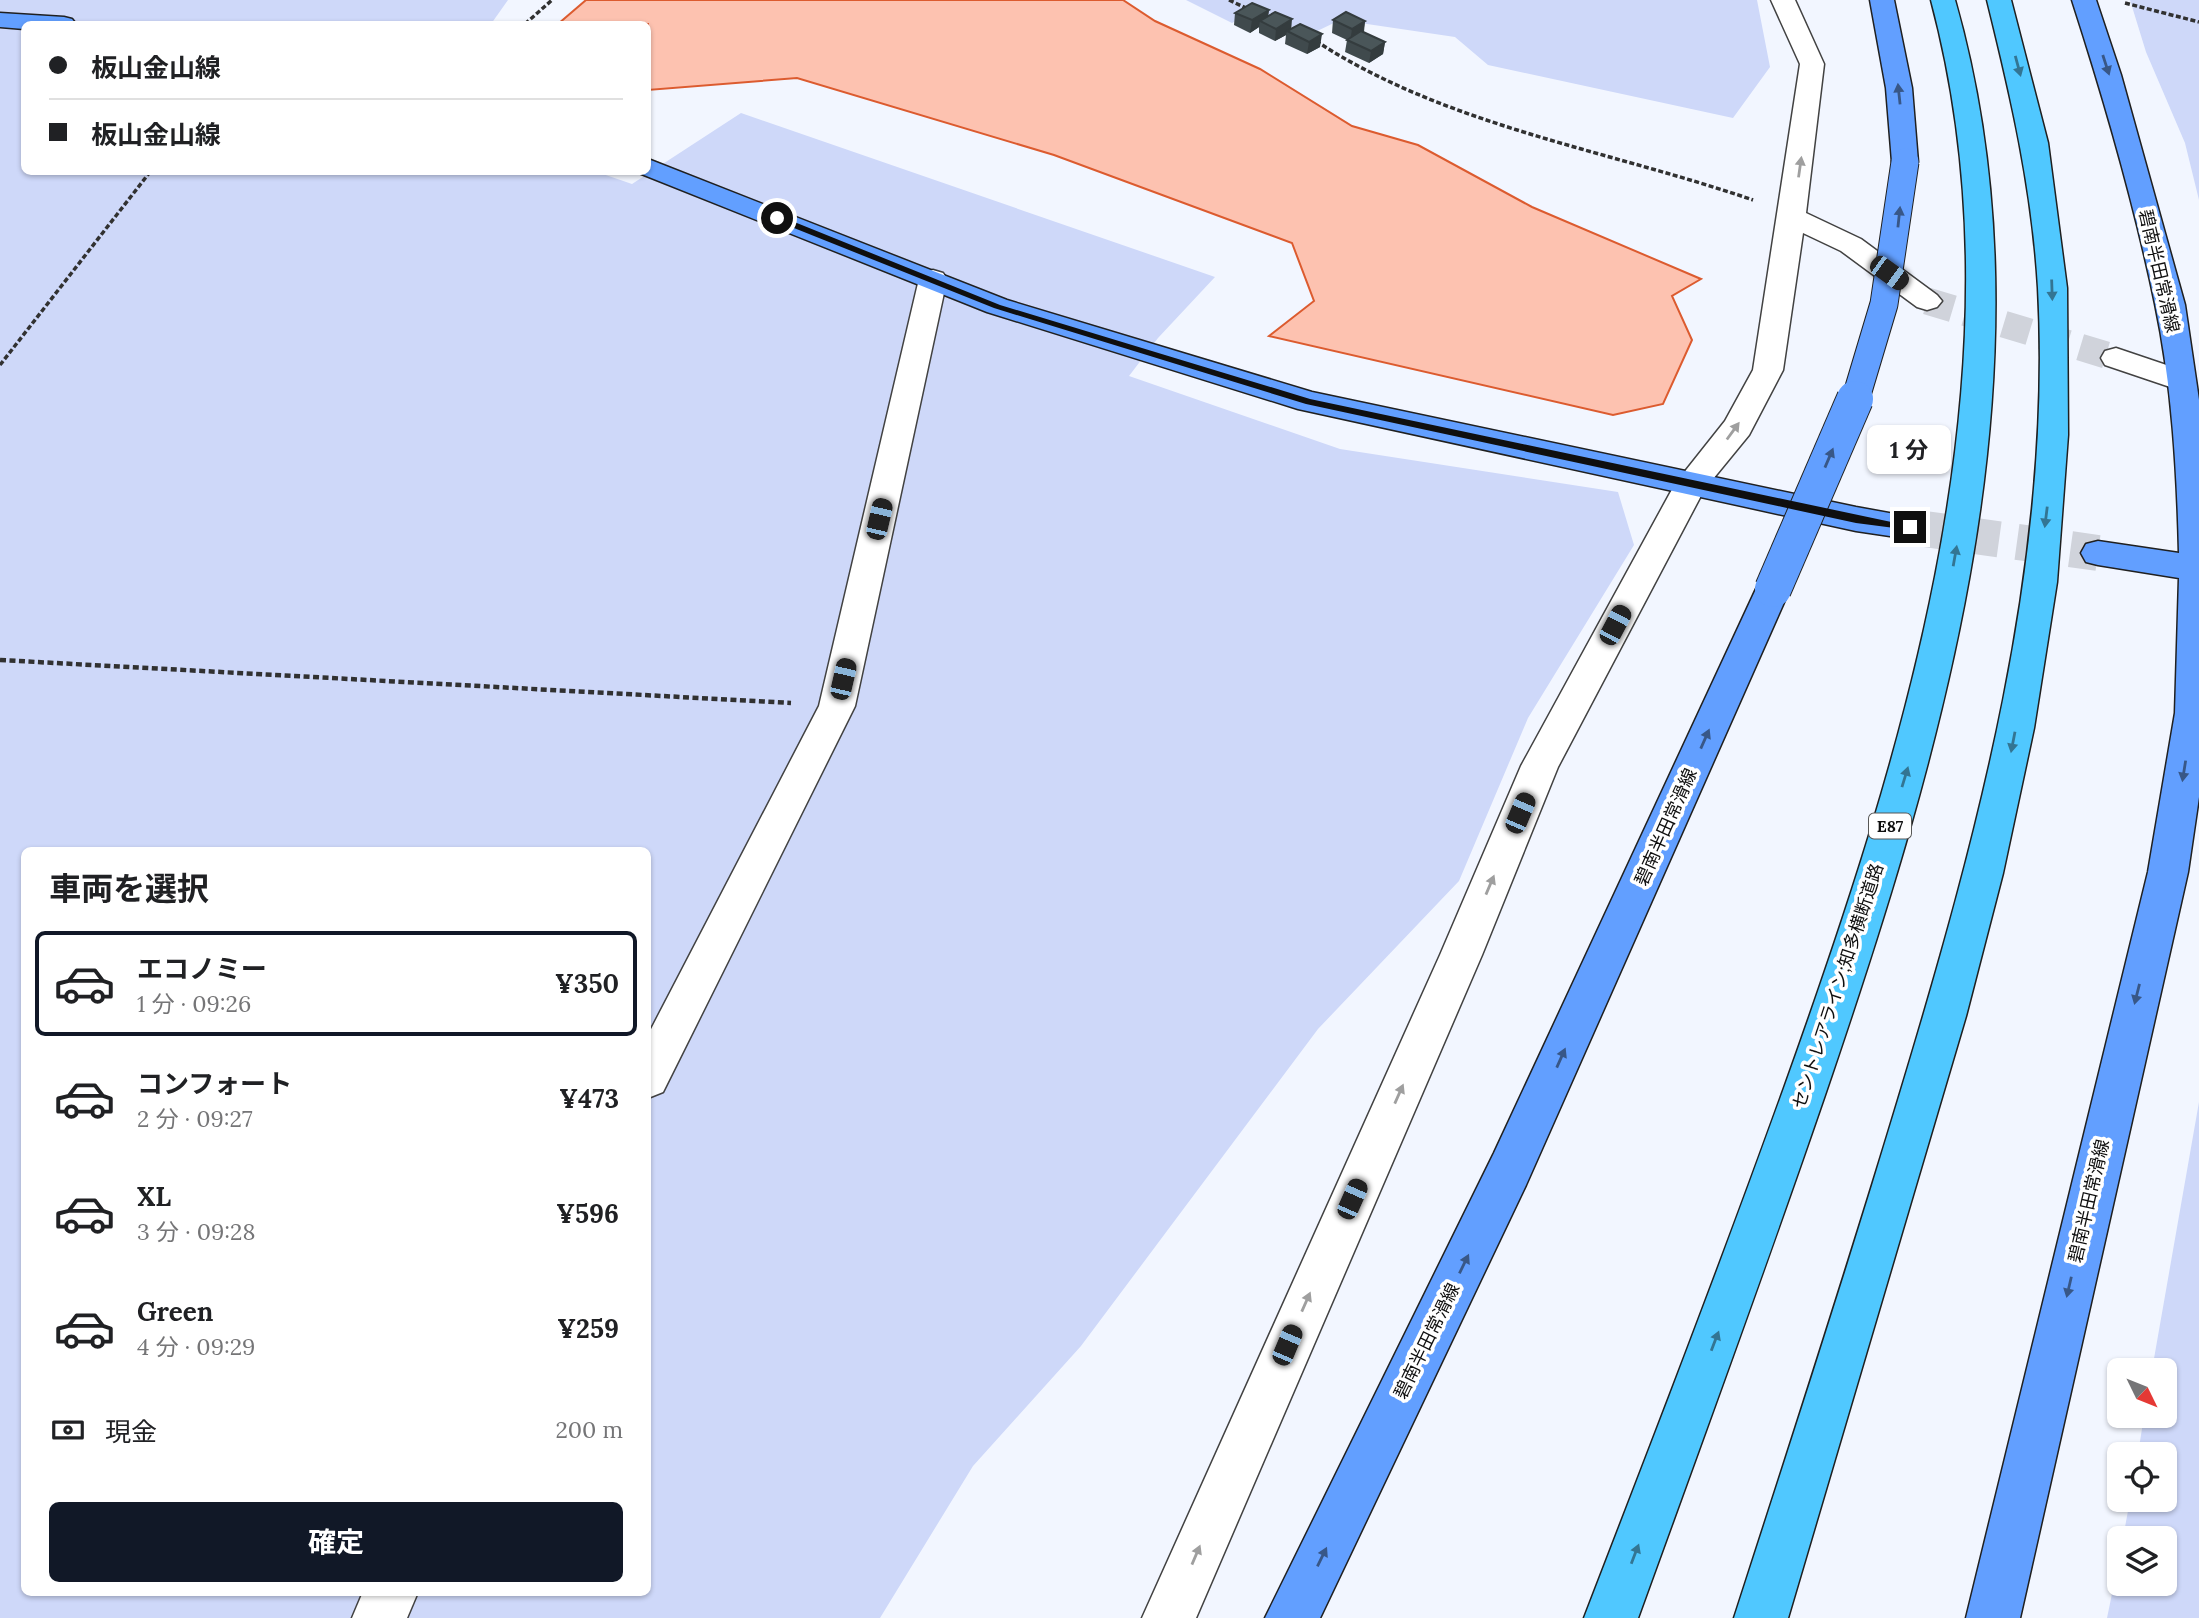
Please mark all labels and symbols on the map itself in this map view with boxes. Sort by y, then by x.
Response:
one-way arrow [2013,55,2024,77]
one-way arrow [2101,55,2111,76]
one-way arrow [1893,83,1904,105]
one-way arrow [1794,155,1805,177]
route start [761,202,793,234]
one-way arrow [1894,206,1905,228]
street label: 碧南半田常滑線 [2134,207,2185,335]
car [1866,252,1913,294]
one-way arrow [2047,279,2058,301]
one-way arrow [1726,422,1740,440]
callout: 1 分 [1868,426,1952,475]
one-way arrow [1824,448,1835,469]
car [865,496,894,542]
one-way arrow [2040,506,2051,528]
route end [1894,511,1926,543]
one-way arrow [1950,545,1961,567]
car [1596,602,1635,648]
car [829,656,858,702]
one-way arrow [1700,729,1711,749]
one-way arrow [2007,731,2018,753]
one-way arrow [2178,760,2189,782]
street label: 碧南半田常滑線 [1629,765,1702,889]
one-way arrow [1900,767,1910,788]
car [1503,790,1538,836]
road number: E87 [1869,814,1911,838]
street label: セントレアライン;知多横断道路 [1787,860,1888,1111]
one-way arrow [1485,875,1496,896]
one-way arrow [2131,983,2142,1005]
one-way arrow [1555,1048,1566,1068]
one-way arrow [1393,1084,1405,1104]
street label: 碧南半田常滑線 [2063,1137,2114,1265]
car [1334,1176,1371,1222]
one-way arrow [1458,1254,1470,1274]
one-way arrow [2064,1276,2075,1298]
street label: 碧南半田常滑線 [1389,1279,1465,1402]
one-way arrow [1301,1291,1312,1312]
car [1270,1322,1305,1368]
one-way arrow [1710,1331,1721,1352]
north arrow [2107,1358,2177,1428]
one-way arrow [1630,1544,1641,1565]
one-way arrow [1191,1545,1202,1566]
one-way arrow [1316,1547,1328,1567]

